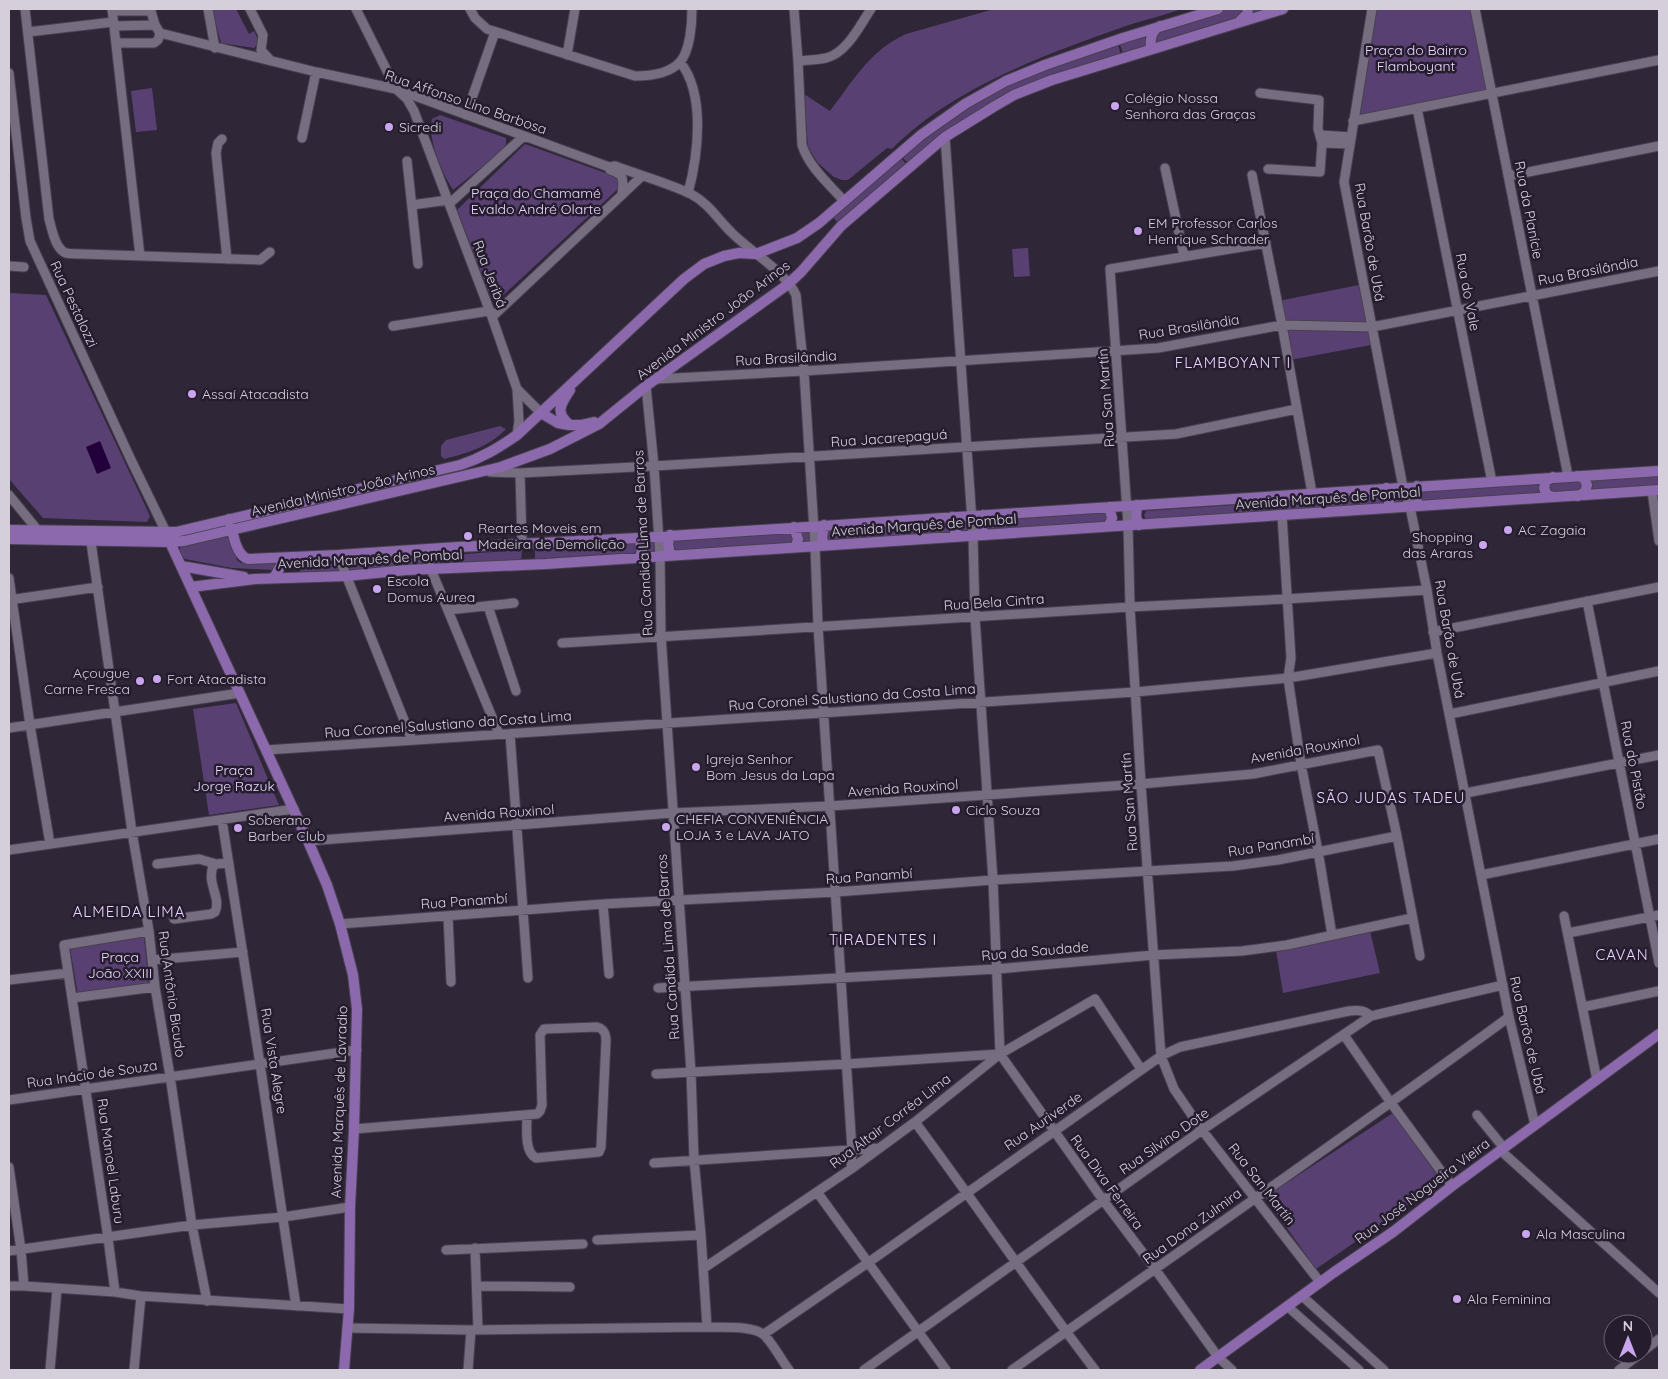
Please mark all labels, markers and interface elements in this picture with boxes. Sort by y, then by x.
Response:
park label: Praça do Bairro Flamboyant [1365,41,1467,75]
street label: Rua Affonso Lino Barbosa [383,66,549,138]
place label: Colégio Nossa Senhora das Graças [1125,89,1256,123]
marker: Colégio Nossa Senhora das Graças [1109,100,1121,112]
place label: Sicredi [399,118,442,136]
marker: Sicredi [383,121,395,133]
street label: Rua da Planície [1511,159,1547,261]
street label: Rua Barão de Ubá [1351,181,1389,303]
park label: Praça do Chamamé Evaldo André Olarte [471,184,601,218]
place label: EM Professor Carlos Henrique Schrader [1148,214,1278,248]
marker: EM Professor Carlos Henrique Schrader [1132,225,1144,237]
street label: Rua Jeribá [469,238,511,310]
street label: Rua do Vale [1452,252,1484,333]
street label: Rua Brasilândia [1536,252,1640,290]
street label: Avenida Ministro João Arinos [633,256,793,384]
street label: Rua Pestalozzi [46,258,102,350]
street label: Rua Brasilândia [1137,310,1241,344]
street label: Rua Brasilândia [735,346,837,370]
street label: Rua San Martín [1094,348,1118,448]
district label: FLAMBOYANT I [1175,353,1291,372]
place label: Assaí Atacadista [202,385,309,403]
marker: Assaí Atacadista [186,388,198,400]
street label: Rua Jacarepaguá [830,425,948,451]
street label: Rua Candida Lima de Barros [629,449,657,637]
street label: Avenida Ministro João Arinos [249,460,437,520]
street label: Avenida Marquês de Pombal [1235,483,1421,513]
street label: Avenida Marquês de Pombal [831,510,1017,540]
place label: Reartes Moveis em Madeira de Demolição [478,519,625,553]
place label: AC Zagaia [1518,521,1586,539]
marker: AC Zagaia [1502,524,1514,536]
place label: Shopping das Araras [1403,528,1473,562]
marker: Reartes Moveis em Madeira de Demolição [462,530,474,542]
marker: Shopping das Araras [1477,539,1489,551]
street label: Avenida Marquês de Pombal [277,545,463,573]
place label: Escola Domus Aurea [387,572,475,606]
street label: Rua Barão de Ubá [1431,578,1469,700]
marker: Escola Domus Aurea [371,583,383,595]
street label: Rua Bela Cintra [943,590,1045,614]
place label: Açougue Carne Fresca [44,664,130,698]
place label: Fort Atacadista [167,670,266,688]
marker: Fort Atacadista [151,673,163,685]
marker: Açougue Carne Fresca [134,675,146,687]
street label: Rua Coronel Salustiano da Costa Lima [728,679,976,715]
street label: Rua Coronel Salustiano da Costa Lima [324,706,572,742]
street label: Rua do Pistão [1617,719,1651,811]
street label: Avenida Rouxinol [1249,730,1361,768]
place label: Igreja Senhor Bom Jesus da Lapa [706,750,835,784]
street label: Rua San Martín [1117,752,1141,852]
park label: Praça Jorge Razuk [193,761,275,795]
marker: Igreja Senhor Bom Jesus da Lapa [690,761,702,773]
street label: Avenida Rouxinol [847,775,959,801]
district label: SÃO JUDAS TADEU [1317,788,1465,807]
street label: Avenida Rouxinol [443,800,555,826]
place label: Ciclo Souza [966,801,1040,819]
marker: Ciclo Souza [950,804,962,816]
place label: CHEFIA CONVENIÊNCIA LOJA 3 e LAVA JATO [676,810,828,844]
place label: Soberano Barber Club [248,811,325,845]
marker: CHEFIA CONVENIÊNCIA LOJA 3 e LAVA JATO [660,821,672,833]
marker: Soberano Barber Club [232,822,244,834]
street label: Rua Panambí [1227,829,1315,861]
street label: Rua Candida Lima de Barros [653,853,683,1041]
street label: Rua Panambí [825,864,913,888]
street label: Rua Panambí [420,889,508,913]
district label: ALMEIDA LIMA [73,902,185,921]
street label: Rua Antônio Bicudo [154,930,190,1058]
district label: TIRADENTES I [829,930,937,949]
street label: Rua da Saudade [980,937,1090,965]
district label: CAVAN [1595,945,1649,964]
park label: Praça João XXIII [88,948,152,982]
street label: Rua Barão de Ubá [1506,974,1550,1096]
street label: Avenida Marquês de Lavradio [327,1005,351,1199]
street label: Rua Vista Alegre [257,1007,291,1115]
street label: Rua Inácio de Souza [25,1056,159,1092]
street label: Rua Altair Corrêa Lima [826,1070,954,1172]
street label: Rua Auriverde [1000,1087,1086,1155]
street label: Rua Manoel Laburu [93,1097,129,1225]
street label: Rua Silvino Dote [1116,1103,1212,1179]
street label: Rua Diva Ferreira [1067,1131,1147,1233]
street label: Rua José Nogueira Vieira [1351,1134,1493,1248]
street label: Rua San Martín [1224,1139,1300,1229]
street label: Rua Dona Zulmira [1139,1184,1245,1268]
place label: Ala Masculina [1536,1225,1625,1243]
marker: Ala Masculina [1520,1228,1532,1240]
place label: Ala Feminina [1467,1290,1551,1308]
marker: Ala Feminina [1451,1293,1463,1305]
north arrow [1603,1314,1653,1364]
text: N [1623,1317,1633,1335]

